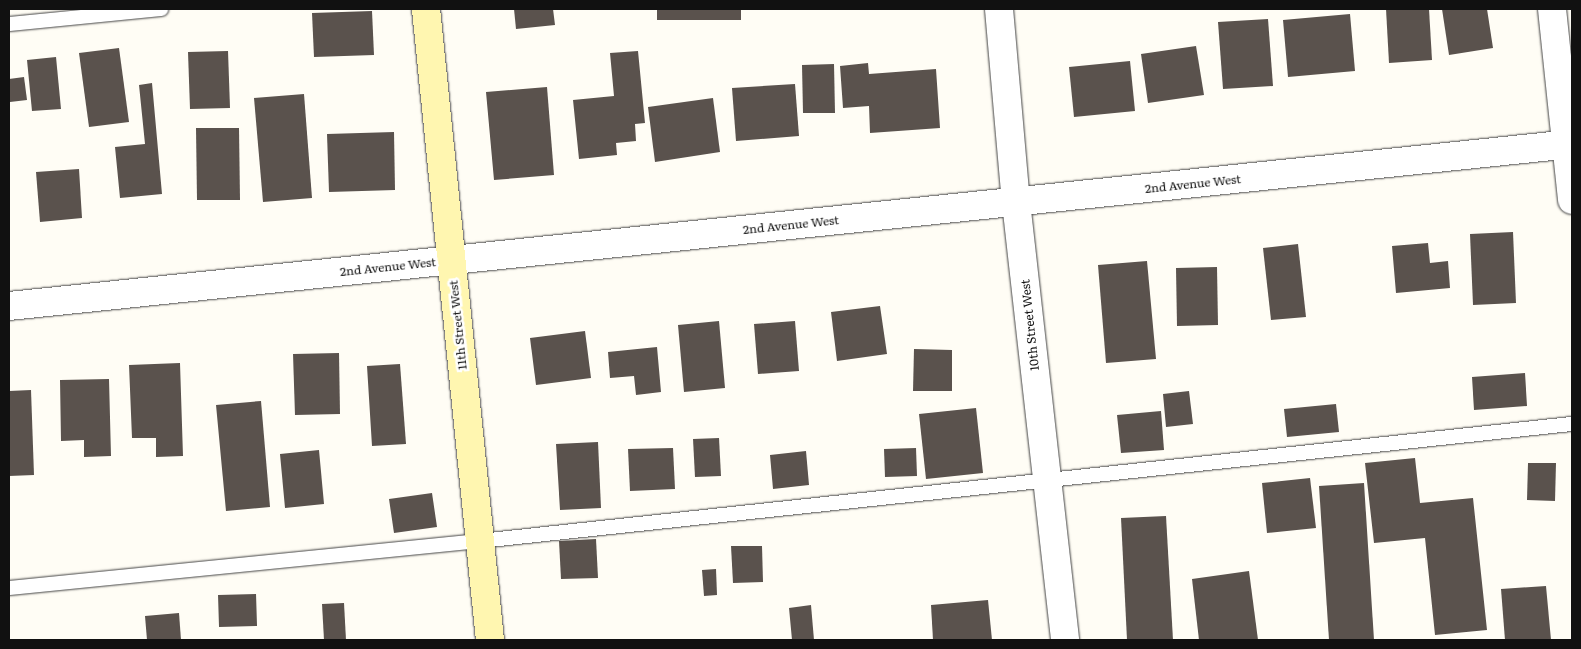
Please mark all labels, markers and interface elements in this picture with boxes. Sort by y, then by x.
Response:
street label: 2nd Avenue West [1144,172,1242,196]
street label: 2nd Avenue West [742,213,840,237]
street label: 2nd Avenue West [339,255,437,279]
street label: 10th Street West [1018,279,1042,371]
street label: 11th Street West [446,280,470,370]

